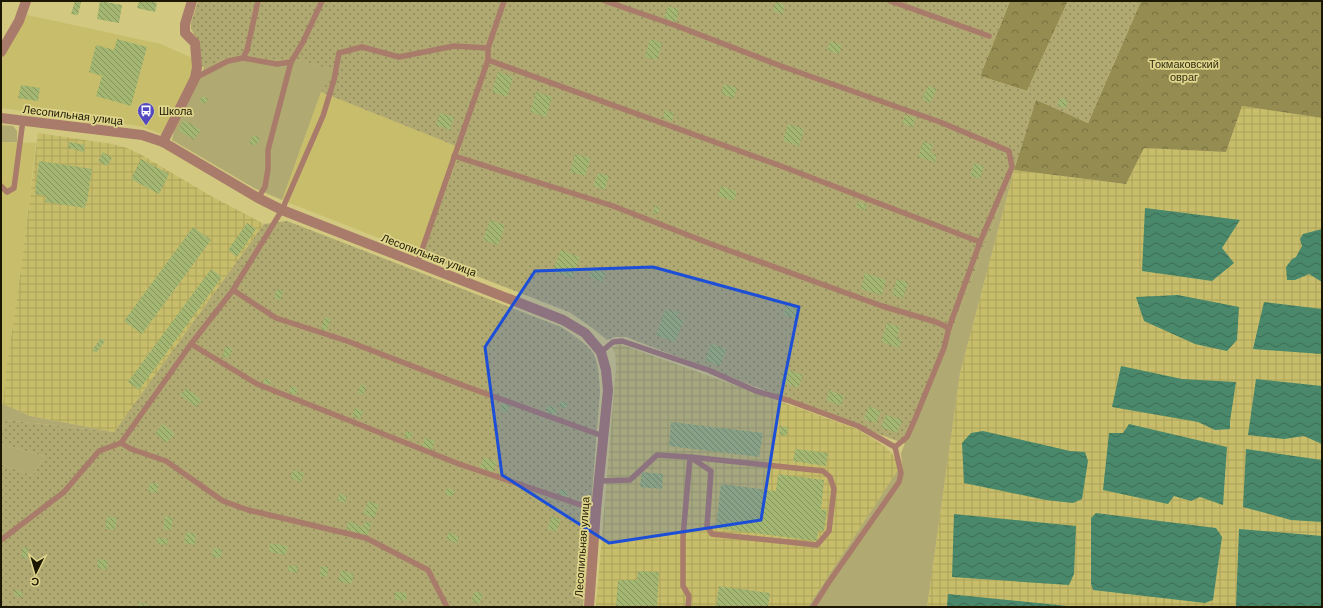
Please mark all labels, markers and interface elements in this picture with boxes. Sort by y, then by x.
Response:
park label: Токмаковский овраг [1149,58,1219,83]
bus stop icon: Школа [136,101,156,126]
street label: Лесопильная улица [22,103,125,127]
place label: Школа [159,105,193,117]
street label: Лесопильная улица [380,231,479,279]
street label: Лесопильная улица [572,495,592,598]
north arrow [16,552,56,592]
text: С [31,576,40,588]

